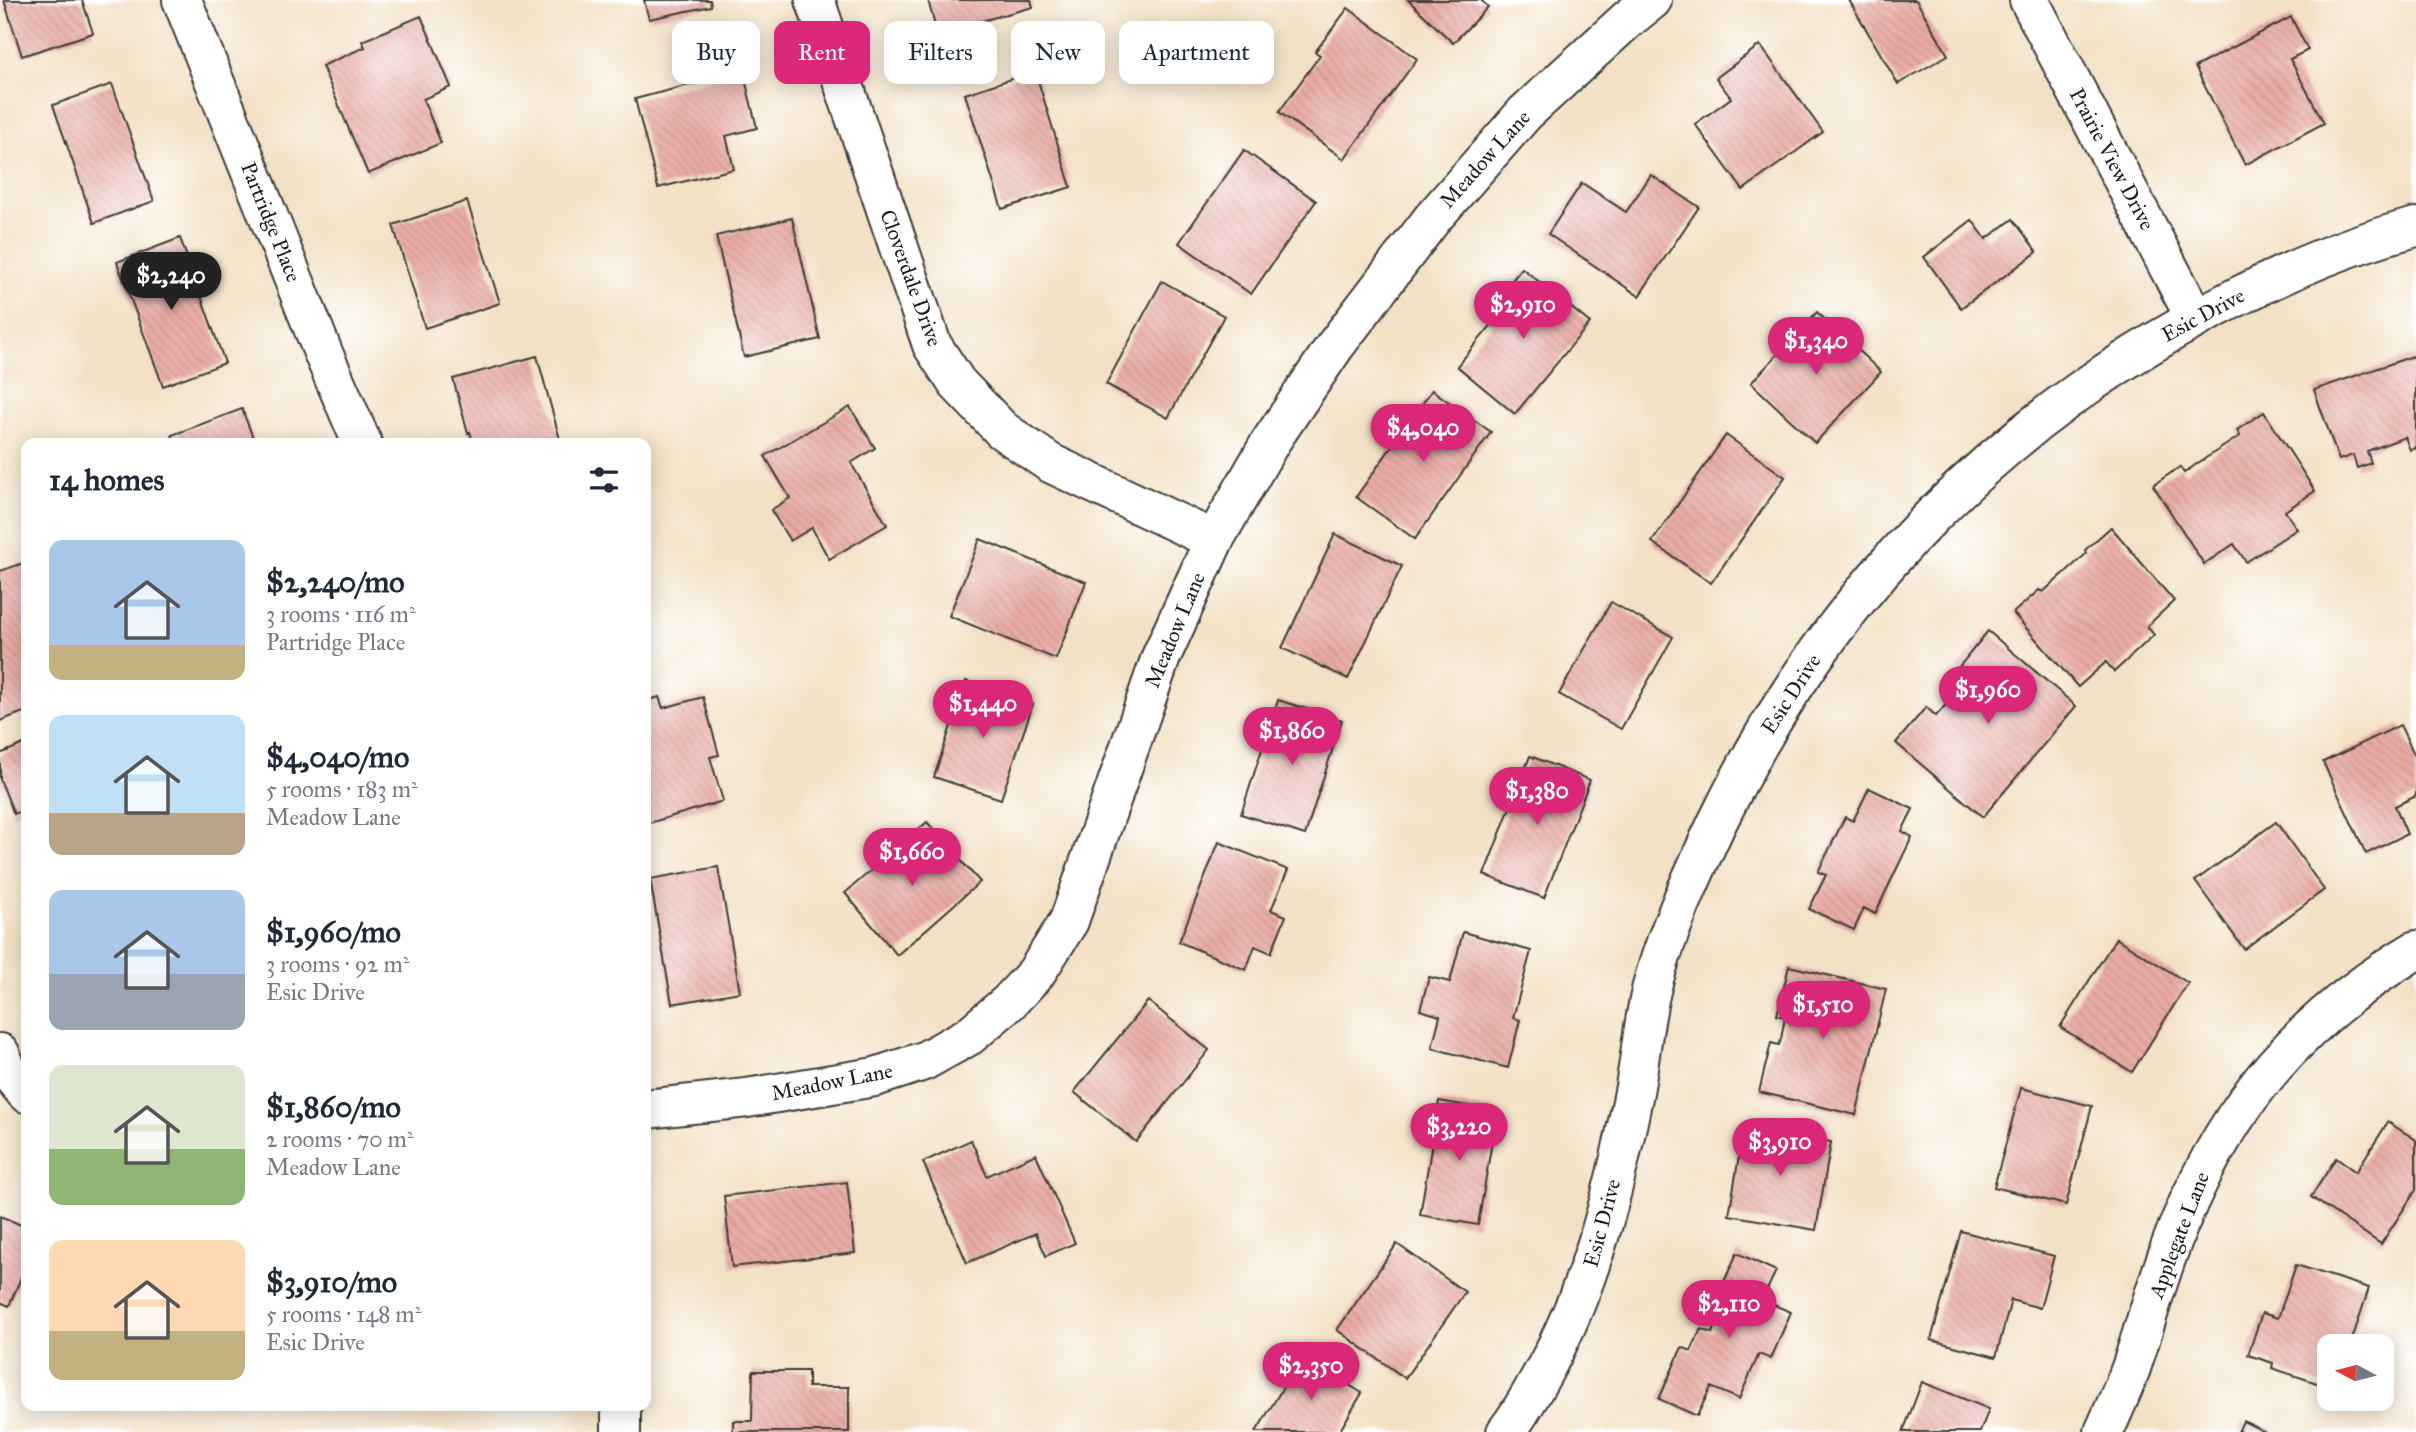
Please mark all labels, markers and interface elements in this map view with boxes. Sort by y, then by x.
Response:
chip: Buy [672,21,760,84]
chip: Rent [774,21,870,84]
chip: Filters [884,21,997,84]
chip: New [1011,21,1105,84]
chip: Apartment [1119,21,1274,84]
street label: Prairie View Drive [2064,84,2160,235]
street label: Meadow Lane [1434,104,1536,213]
street label: Partridge Place [235,158,307,286]
street label: Cloverdale Drive [874,206,948,350]
pin: $2,240 [114,252,228,312]
text: $2,240 [136,261,206,289]
pin: $2,910 [1466,282,1580,341]
street label: Esic Drive [2157,282,2249,348]
text: $2,910 [1490,290,1556,318]
pin: $1,340 [1759,318,1873,377]
text: $1,340 [1784,326,1848,354]
pin: $4,040 [1366,405,1480,464]
text: $4,040 [1387,413,1459,441]
icon: filters [585,461,623,499]
text: 14 homes [49,462,164,498]
text: $2,240/mo [266,564,405,600]
icon: home [105,568,189,652]
street label: Meadow Lane [1139,568,1211,692]
text: 3 rooms · 116 m² [266,600,416,628]
text: Partridge Place [266,628,405,656]
street label: Esic Drive [1755,649,1827,739]
pin: $1,960 [1931,666,2045,726]
text: $1,960 [1955,675,2021,703]
pin: $1,440 [926,680,1040,740]
text: $1,440 [949,689,1017,717]
pin: $1,860 [1235,708,1349,767]
text: $1,860 [1259,716,1325,744]
text: $4,040/mo [266,739,409,775]
icon: home [105,743,189,827]
pin: $1,380 [1480,768,1594,827]
text: 5 rooms · 183 m² [266,775,418,803]
text: $1,380 [1505,776,1569,804]
text: Meadow Lane [266,803,401,831]
pin: $1,660 [855,828,969,888]
text: $1,660 [879,837,945,865]
text: $1,960/mo [266,914,401,950]
icon: home [105,918,189,1002]
text: 3 rooms · 92 m² [266,950,409,978]
text: Esic Drive [266,978,365,1006]
pin: $1,510 [1766,982,1880,1041]
text: $1,510 [1792,990,1854,1018]
street label: Meadow Lane [769,1057,895,1106]
text: $1,860/mo [266,1089,401,1125]
icon: home [105,1093,189,1177]
pin: $3,220 [1402,1104,1516,1163]
text: $3,220 [1427,1112,1491,1140]
pin: $3,910 [1723,1118,1837,1178]
text: 2 rooms · 70 m² [266,1125,414,1153]
text: $3,910 [1748,1127,1812,1155]
text: Meadow Lane [266,1153,401,1181]
street label: Applegate Lane [2143,1168,2215,1303]
street label: Esic Drive [1578,1176,1626,1270]
text: $3,910/mo [266,1264,397,1300]
icon: home [105,1268,189,1352]
pin: $2,110 [1672,1280,1786,1340]
text: $2,110 [1697,1289,1761,1317]
text: 5 rooms · 148 m² [266,1300,421,1328]
text: Esic Drive [266,1328,365,1356]
north arrow [2317,1334,2394,1410]
map controls [2317,1334,2394,1411]
pin: $2,350 [1254,1342,1368,1402]
text: $2,350 [1279,1351,1343,1379]

